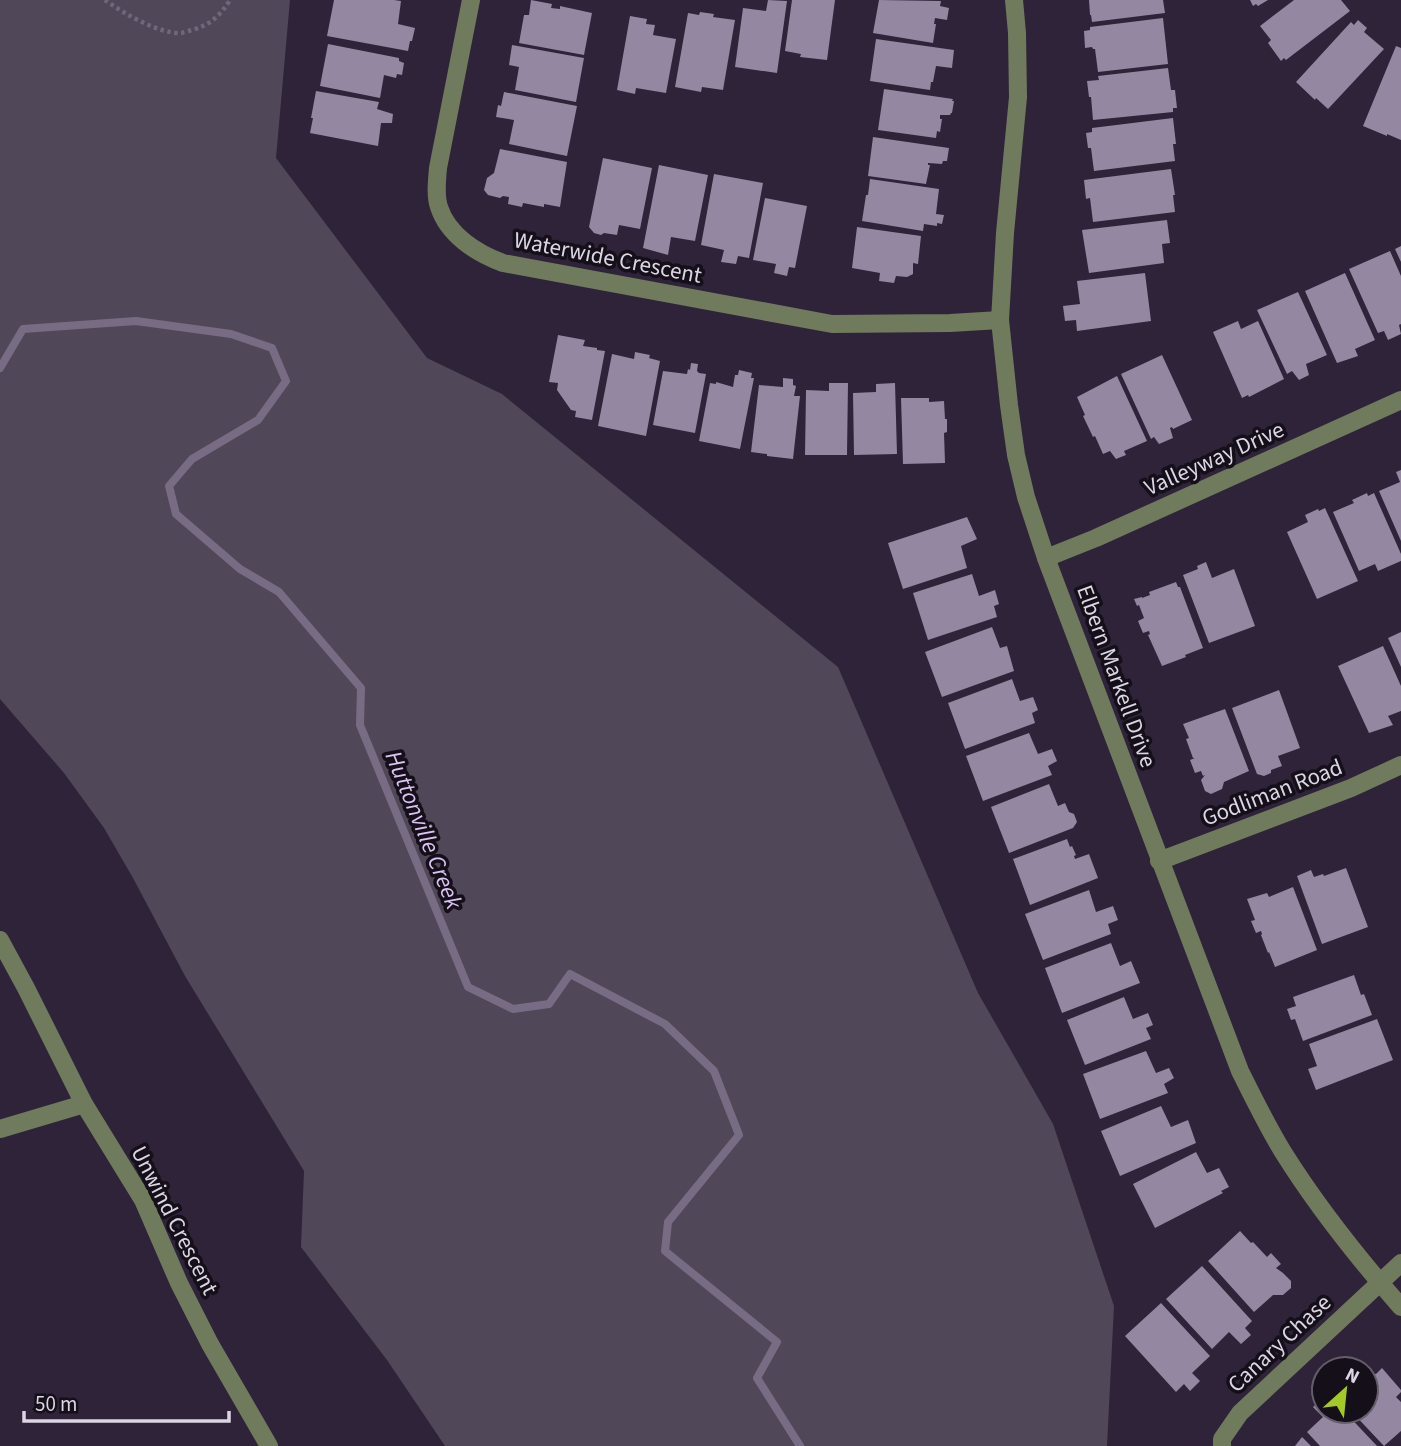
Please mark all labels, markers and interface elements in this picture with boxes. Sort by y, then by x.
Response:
street label: Waterwide Crescent [511,223,705,292]
street label: Valleyway Drive [1139,413,1289,504]
street label: Elbern Markell Drive [1068,580,1165,772]
water label: Huttonville Creek [376,746,471,915]
street label: Godliman Road [1197,751,1347,834]
street label: Unwind Crescent [123,1140,226,1301]
street label: Canary Chase [1220,1287,1339,1400]
north arrow [1310,1355,1380,1425]
text: N [1340,1361,1364,1391]
scale bar [24,1380,229,1424]
text: 50 m [35,1389,77,1419]

